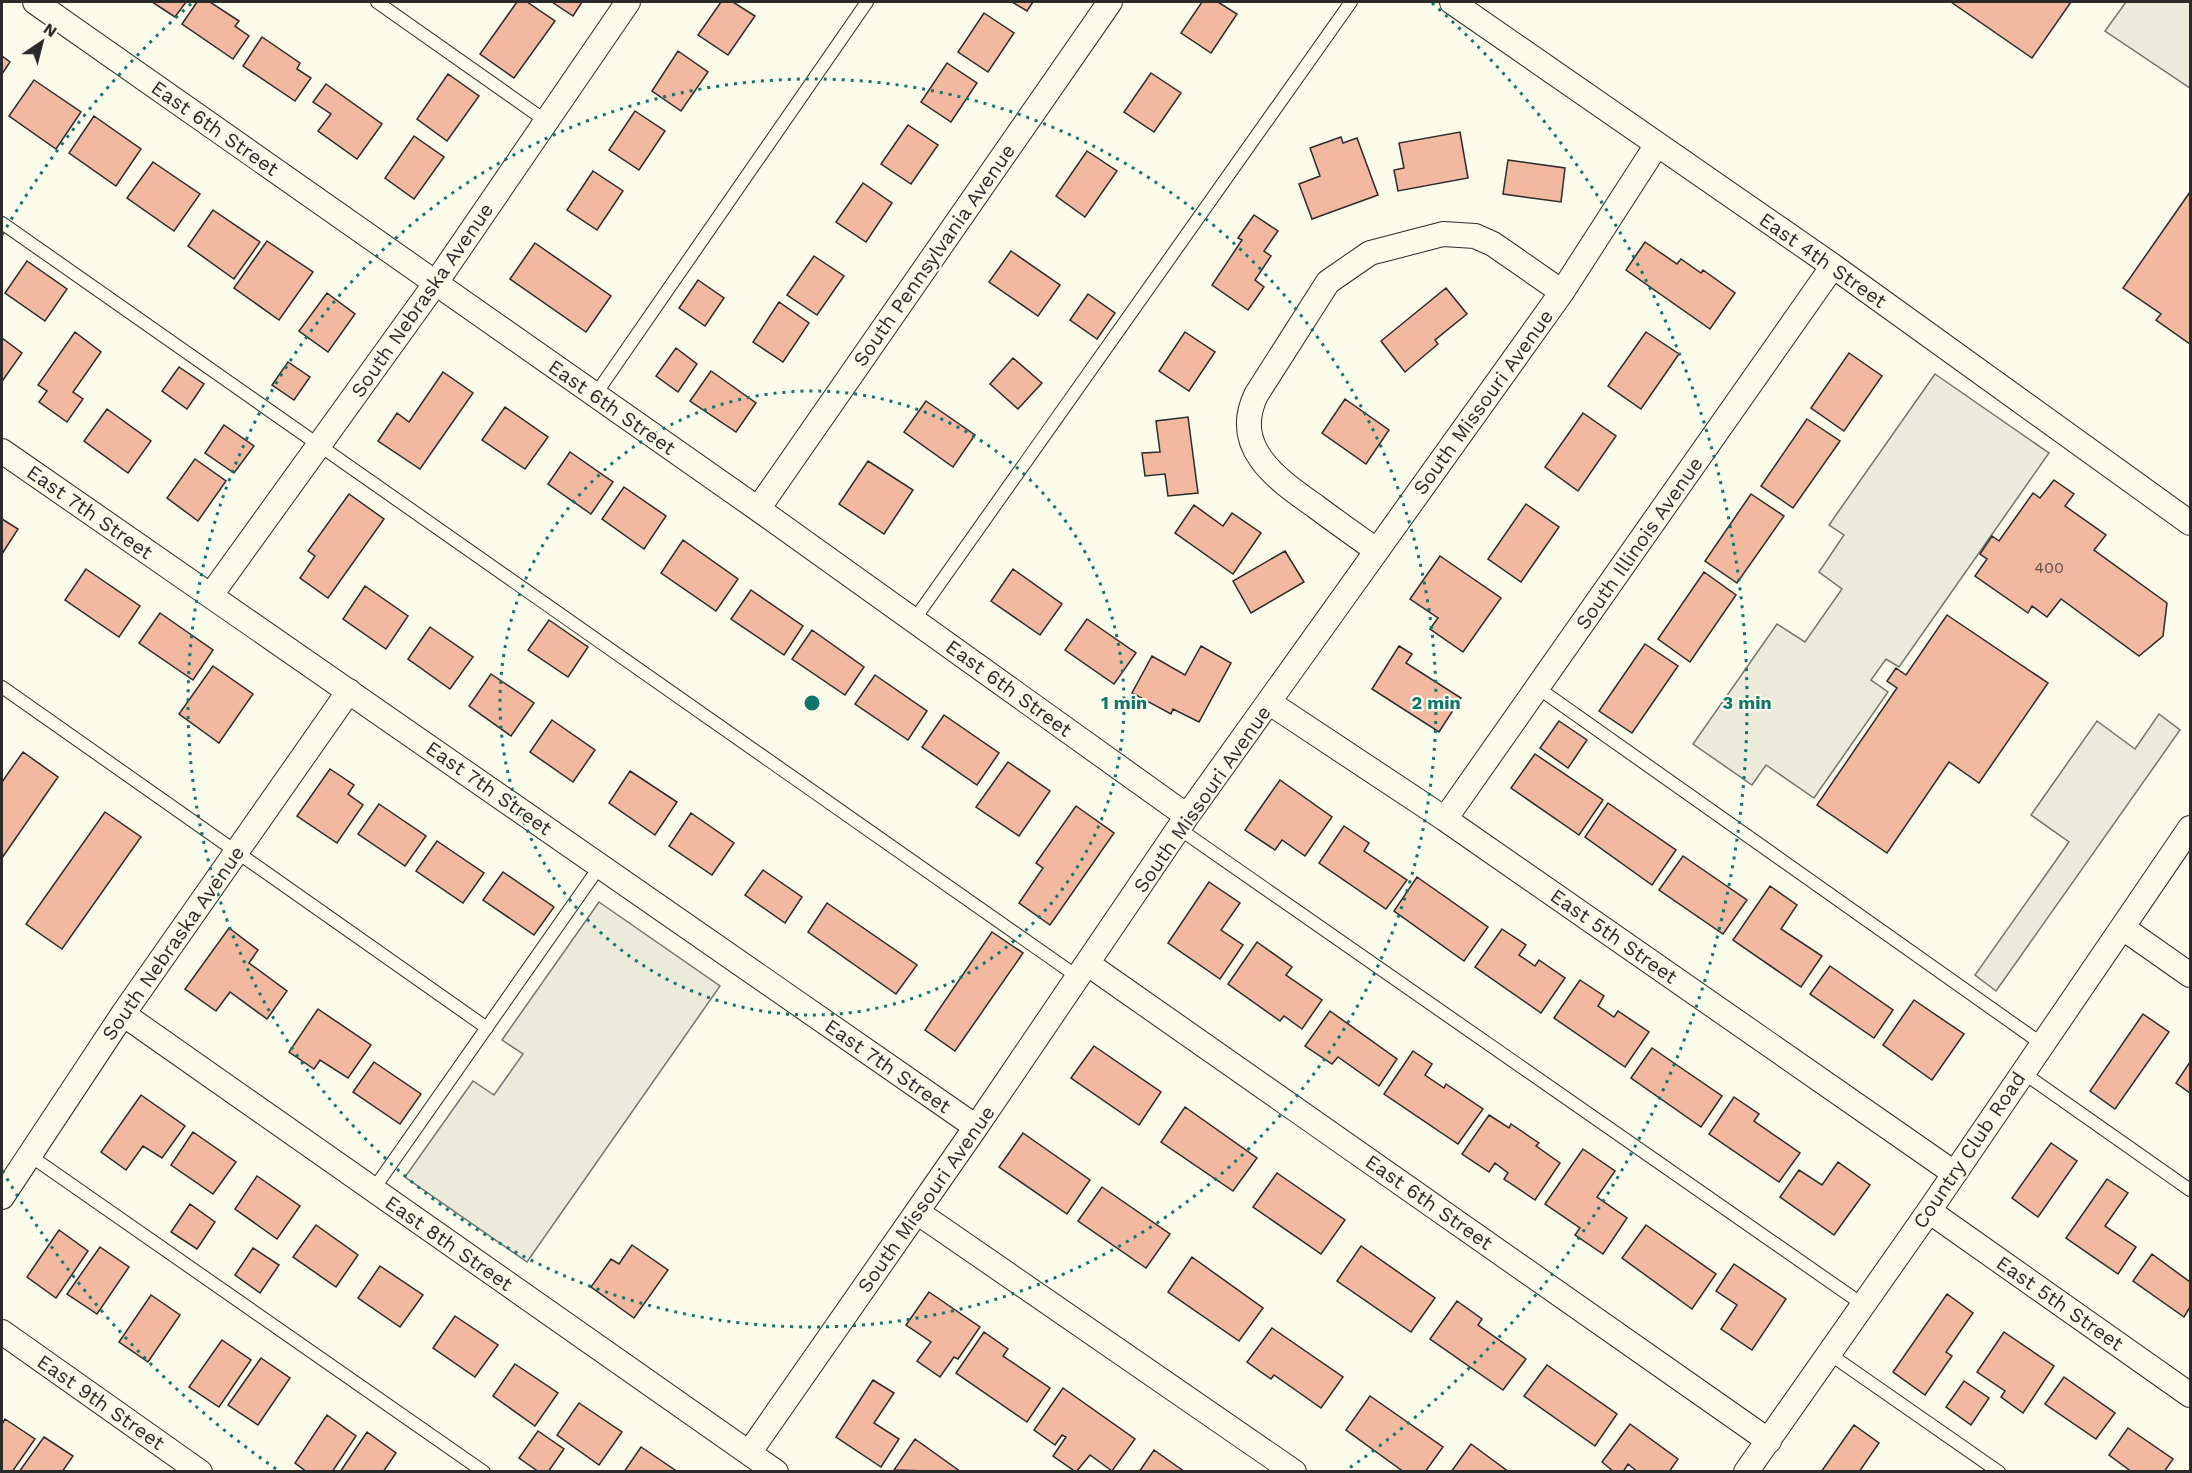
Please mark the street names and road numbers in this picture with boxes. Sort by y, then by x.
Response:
street label: East 6th Street [147,75,284,181]
street label: South Pennsylvania Avenue [848,139,1020,371]
street label: South Nebraska Avenue [346,198,498,402]
street label: East 4th Street [1755,207,1892,313]
street label: South Missouri Avenue [1408,305,1558,499]
street label: East 6th Street [544,354,681,460]
street label: South Illinois Avenue [1570,452,1708,634]
street label: East 7th Street [22,460,158,565]
street label: East 6th Street [941,634,1077,742]
street label: South Missouri Avenue [1128,701,1276,897]
street label: East 7th Street [421,736,557,841]
street label: South Nebraska Avenue [97,841,249,1045]
street label: East 5th Street [1546,883,1683,989]
street label: East 7th Street [820,1014,956,1119]
street label: Country Club Road [1908,1067,2030,1233]
street label: South Missouri Avenue [852,1101,1000,1297]
street label: East 6th Street [1361,1149,1498,1255]
street label: East 8th Street [381,1190,518,1296]
street label: East 5th Street [1992,1250,2129,1356]
street label: East 9th Street [33,1349,170,1455]

